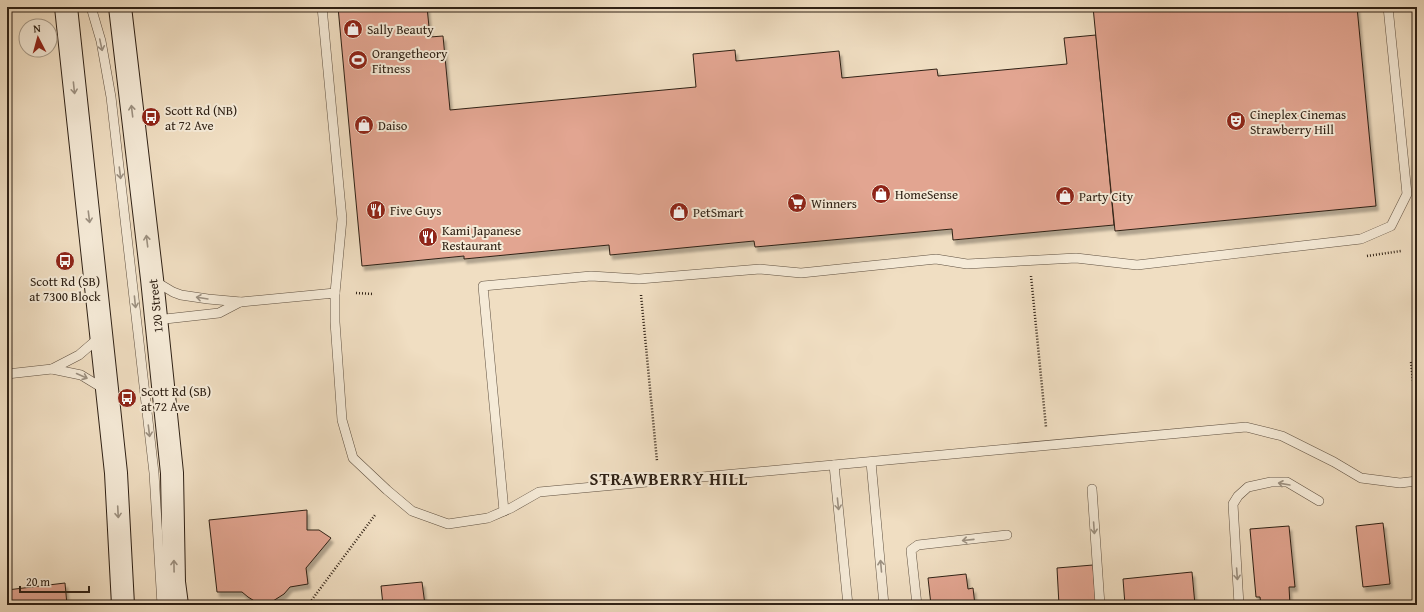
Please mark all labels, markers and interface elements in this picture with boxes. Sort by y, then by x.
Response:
north arrow [18,18,58,58]
shop icon: Sally Beauty [342,18,364,40]
text: N [32,20,42,36]
place label: Sally Beauty [367,20,434,39]
one-way arrow [98,38,106,51]
place label: Orangetheory Fitness [372,44,448,78]
sports icon: Orangetheory Fitness [347,49,369,71]
one-way arrow [70,81,78,94]
place label: Scott Rd (NB) at 72 Ave [165,101,237,135]
one-way arrow [129,105,136,118]
place label: Cineplex Cinemas Strawberry Hill [1250,105,1346,139]
bus stop icon: Scott Rd (NB) at 72 Ave [140,106,162,128]
theatre icon: Cineplex Cinemas Strawberry Hill [1225,110,1247,132]
shop icon: Daiso [353,114,375,136]
place label: Daiso [378,116,408,135]
one-way arrow [116,166,124,179]
shop icon: HomeSense [870,183,892,205]
place label: HomeSense [895,185,958,204]
shop icon: Party City [1054,185,1076,207]
place label: Party City [1079,187,1134,206]
supermarket icon: Winners [786,192,808,214]
place label: Winners [811,194,857,213]
restaurant icon: Five Guys [365,199,387,221]
place label: Five Guys [390,201,441,220]
shop icon: PetSmart [668,201,690,223]
place label: PetSmart [693,203,744,222]
one-way arrow [86,210,93,223]
place label: Kami Japanese Restaurant [442,221,521,255]
restaurant icon: Kami Japanese Restaurant [417,226,439,248]
one-way arrow [144,235,151,248]
bus stop icon: Scott Rd (SB) at 7300 Block [54,250,76,272]
place label: Scott Rd (SB) at 7300 Block [29,272,101,306]
street label: 120 Street [143,277,168,334]
one-way arrow [196,294,209,302]
one-way arrow [131,295,138,308]
one-way arrow [76,373,88,380]
place label: Scott Rd (SB) at 72 Ave [141,382,211,416]
bus stop icon: Scott Rd (SB) at 72 Ave [116,387,138,409]
one-way arrow [145,425,153,438]
district label: STRAWBERRY HILL [590,466,748,491]
one-way arrow [1278,479,1291,487]
one-way arrow [834,497,842,510]
one-way arrow [115,505,122,518]
one-way arrow [1091,521,1098,534]
one-way arrow [962,536,975,543]
one-way arrow [170,560,178,573]
one-way arrow [877,560,885,573]
one-way arrow [1234,567,1241,580]
scale bar [20,568,89,594]
text: 20 m [26,573,50,590]

